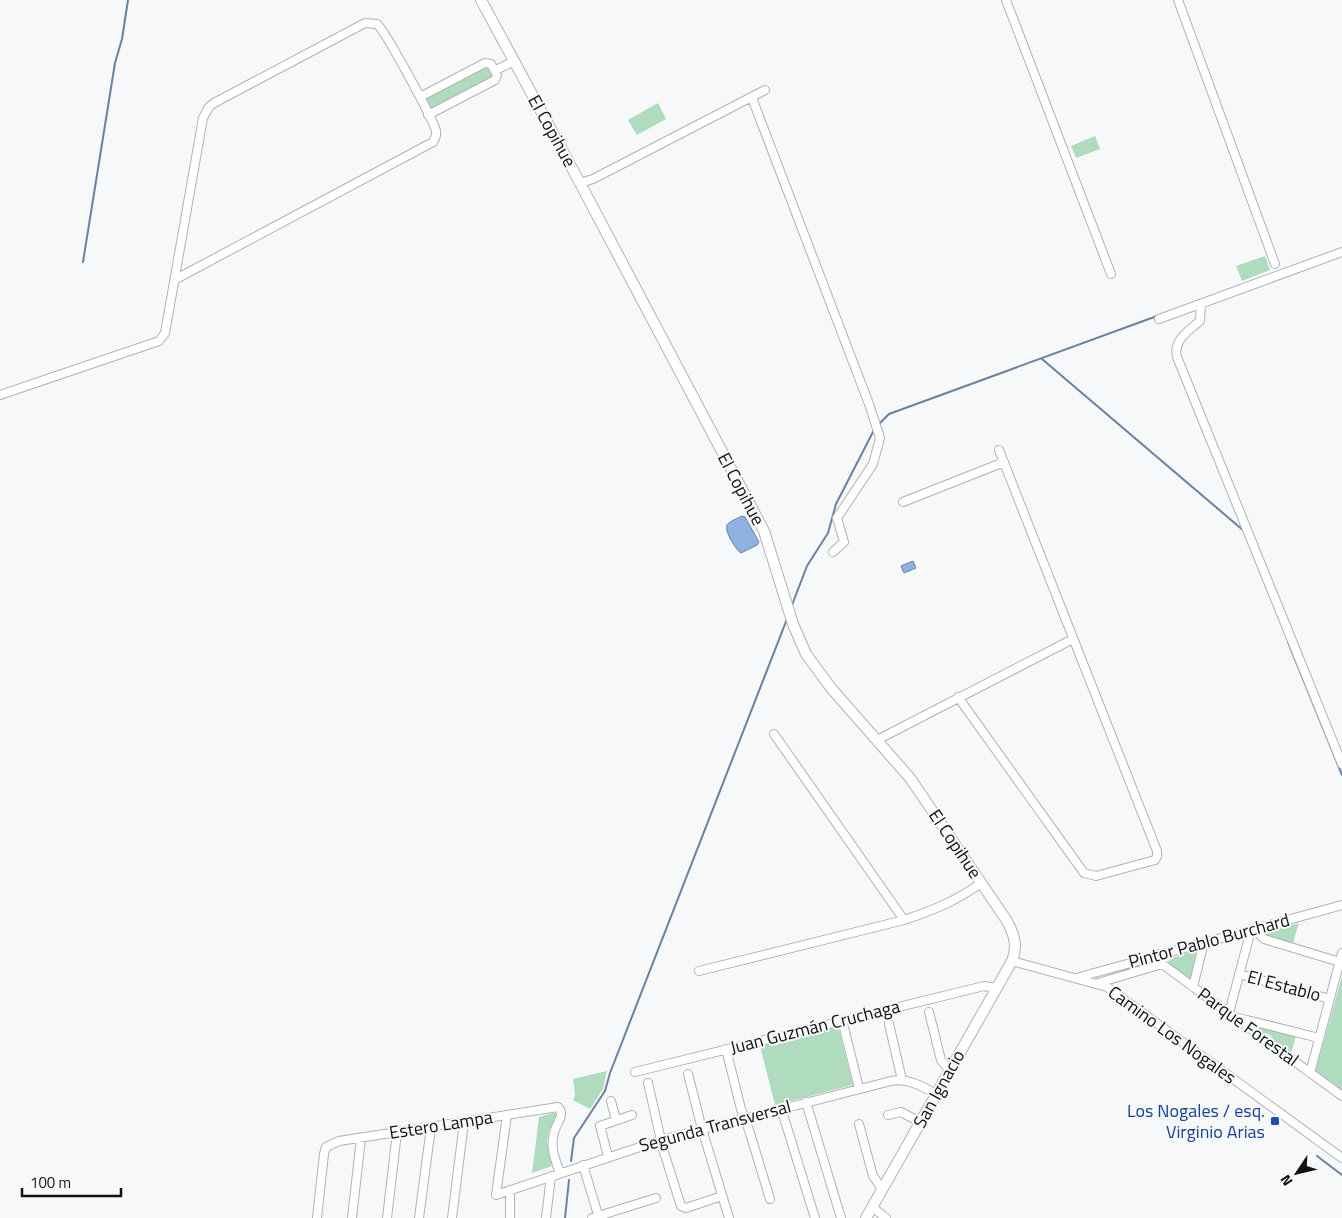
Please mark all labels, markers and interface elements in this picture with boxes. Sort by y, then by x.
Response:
street label: El Copihue [521,90,583,172]
street label: El Copihue [711,448,772,530]
street label: El Copihue [922,803,989,884]
street label: Pintor Pablo Burchard [1125,906,1292,975]
street label: El Establo [1244,963,1324,1008]
street label: Camino Los Nogales [1103,979,1242,1090]
street label: Parque Forestal [1192,981,1304,1073]
street label: Juan Guzmán Cruchaga [727,992,903,1061]
street label: San Ignacio [906,1045,971,1133]
street label: Segunda Transversal [636,1092,794,1159]
place label: Los Nogales / esq. Virginio Arias [1127,1097,1265,1145]
street label: Estero Lampa [387,1103,495,1146]
marker: Los Nogales / esq. Virginio Arias [1269,1115,1281,1127]
north arrow [1272,1148,1322,1198]
scale bar [22,1166,121,1198]
text: 100 m [30,1171,71,1194]
text: N [1275,1171,1297,1191]

